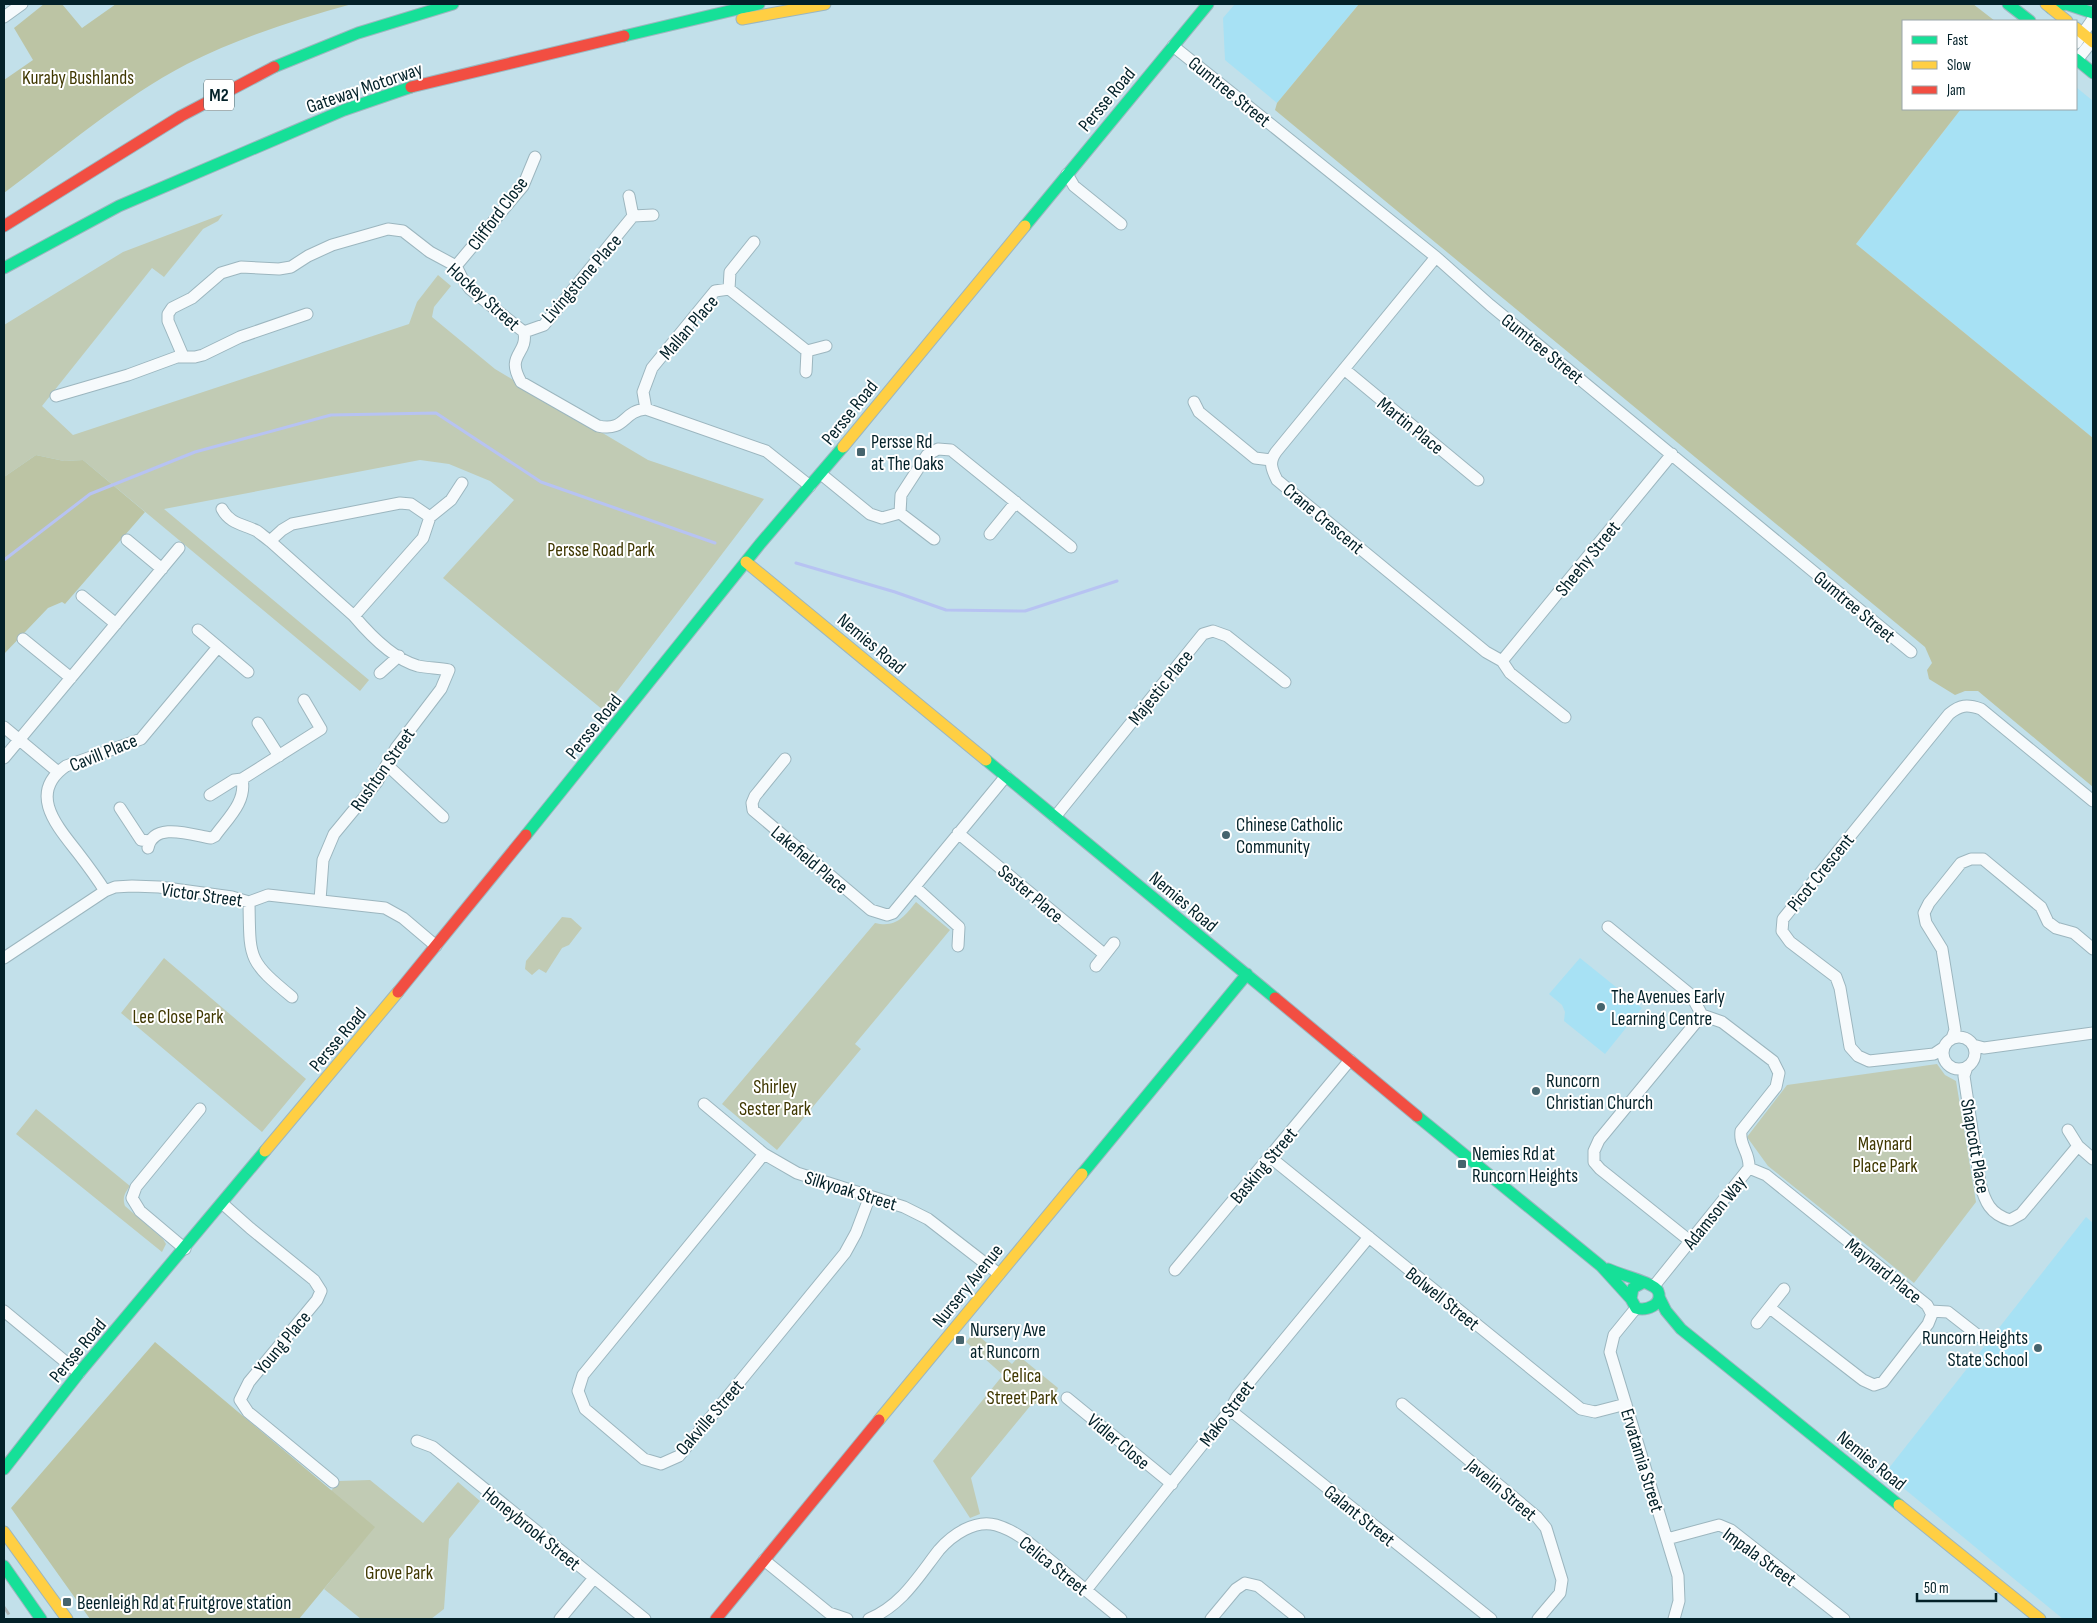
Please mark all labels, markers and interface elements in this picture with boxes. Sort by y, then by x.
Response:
legend [1902,20,2077,110]
text: Fast [1947,31,1969,50]
street label: Gumtree Street [1183,52,1275,132]
text: Slow [1947,56,1971,75]
street label: Gateway Motorway [303,58,426,119]
street label: Persse Road [1074,63,1141,137]
park label: Kuraby Bushlands [22,67,134,90]
road number: M2 [204,80,234,110]
text: Jam [1946,81,1965,100]
street label: Clifford Close [463,173,533,255]
street label: Livingstone Place [537,230,627,328]
street label: Hockey Street [442,258,524,336]
street label: Mallan Place [655,291,723,365]
street label: Gumtree Street [1496,309,1588,389]
street label: Persse Road [817,376,883,450]
street label: Martin Place [1372,392,1448,460]
place label: Persse Rd at The Oaks [871,431,944,476]
marker: Persse Rd at The Oaks [855,446,867,458]
street label: Crane Crescent [1278,479,1368,560]
street label: Sheehy Street [1551,517,1626,601]
park label: Persse Road Park [547,539,655,562]
street label: Gumtree Street [1809,566,1900,648]
street label: Nemies Road [832,609,910,679]
street label: Majestic Place [1124,646,1199,730]
street label: Persse Road [561,690,627,764]
street label: Rushton Street [346,724,420,816]
street label: Cavill Place [66,729,141,777]
place label: Chinese Catholic Community [1236,814,1343,859]
street label: Lakefield Place [766,821,852,899]
marker: Chinese Catholic Community [1220,829,1232,841]
street label: Picot Crescent [1783,829,1860,917]
street label: Sester Place [993,860,1067,928]
street label: Nemies Road [1144,867,1222,937]
street label: Victor Street [160,878,244,913]
place label: The Avenues Early Learning Centre [1611,986,1725,1031]
marker: The Avenues Early Learning Centre [1595,1001,1607,1013]
street label: Persse Road [305,1003,372,1077]
park label: Lee Close Park [132,1006,224,1029]
place label: Runcorn Christian Church [1546,1070,1653,1115]
park label: Shirley Sester Park [739,1076,812,1121]
marker: Runcorn Christian Church [1530,1085,1542,1097]
street label: Shapcott Place [1955,1097,1994,1195]
street label: Basking Street [1226,1123,1303,1209]
park label: Maynard Place Park [1853,1133,1918,1178]
place label: Nemies Rd at Runcorn Heights [1472,1143,1578,1188]
marker: Nemies Rd at Runcorn Heights [1456,1158,1468,1170]
street label: Silkyoak Street [802,1167,900,1216]
street label: Adamson Way [1678,1171,1752,1255]
street label: Maynard Place [1840,1233,1926,1309]
street label: Nursery Avenue [928,1240,1008,1332]
street label: Bolwell Street [1401,1262,1484,1336]
street label: Young Place [250,1307,316,1379]
street label: Persse Road [45,1314,112,1388]
place label: Nursery Ave at Runcorn [970,1319,1046,1364]
place label: Runcorn Heights State School [1922,1327,2028,1372]
marker: Nursery Ave at Runcorn [954,1334,966,1346]
marker: Runcorn Heights State School [2032,1342,2044,1354]
park label: Celica Street Park [987,1365,1058,1410]
street label: Oakville Street [671,1375,749,1460]
street label: Mako Street [1195,1376,1260,1451]
street label: Ervatamia Street [1615,1406,1668,1515]
street label: Vidler Close [1082,1409,1154,1475]
street label: Nemies Road [1832,1426,1910,1496]
street label: Javelin Street [1460,1453,1541,1526]
street label: Galant Street [1319,1481,1399,1552]
street label: Honeybrook Street [477,1483,585,1576]
street label: Impala Street [1718,1523,1800,1592]
street label: Celica Street [1014,1531,1092,1601]
park label: Grove Park [365,1562,434,1585]
scale bar [1917,1570,1996,1602]
text: 50 m [1924,1579,1949,1598]
place label: Beenleigh Rd at Fruitgrove station [77,1592,291,1615]
marker: Beenleigh Rd at Fruitgrove station [61,1596,73,1608]

